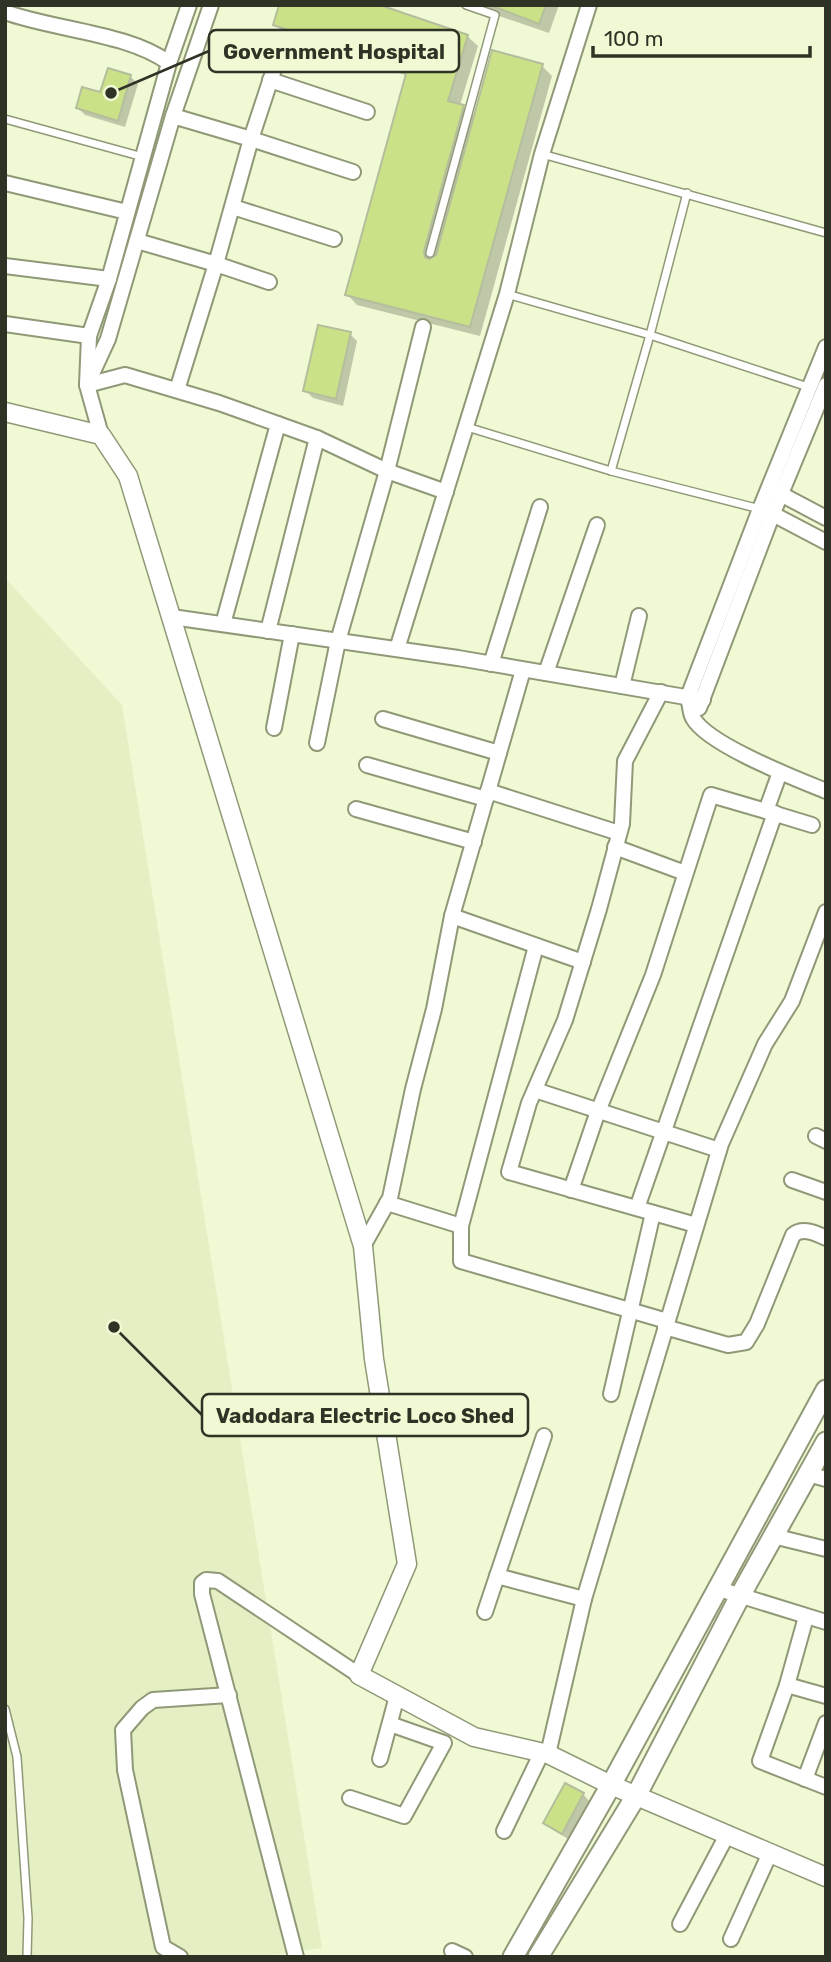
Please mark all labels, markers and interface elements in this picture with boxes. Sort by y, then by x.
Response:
scale bar [593,14,810,58]
text: 100 m [604,26,663,51]
callout: Government Hospital [209,30,459,72]
text: Government Hospital [223,39,445,64]
callout: Vadodara Electric Loco Shed [202,1394,528,1436]
text: Vadodara Electric Loco Shed [216,1403,514,1428]

